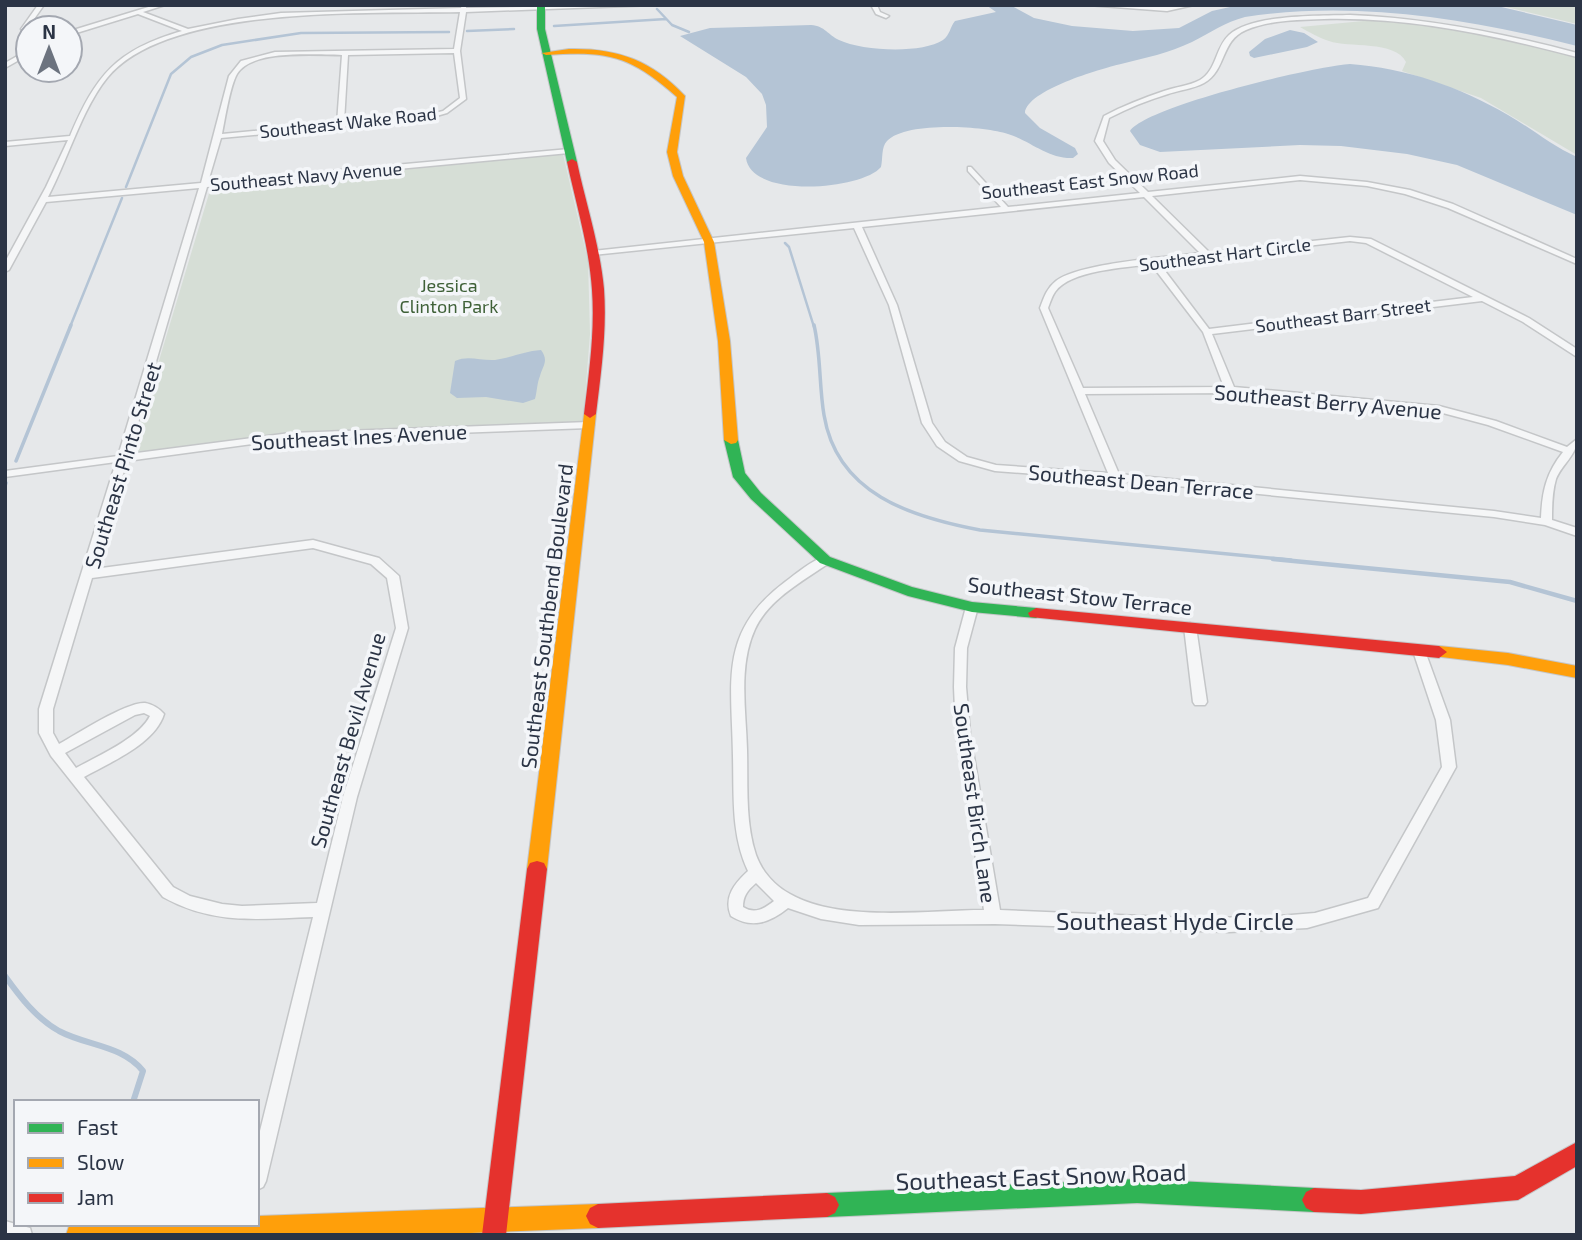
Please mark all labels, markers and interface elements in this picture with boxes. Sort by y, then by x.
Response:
north arrow [14,14,84,84]
text: N [42,20,56,43]
street label: Southeast Wake Road [258,102,438,142]
street label: Southeast Navy Avenue [209,157,403,195]
street label: Southeast East Snow Road [980,159,1200,203]
street label: Southeast Hart Circle [1138,233,1312,275]
park label: Jessica Clinton Park [400,274,498,317]
street label: Southeast Barr Street [1254,293,1432,337]
street label: Southeast Pinto Street [79,359,165,571]
street label: Southeast Berry Avenue [1213,379,1443,423]
street label: Southeast Ines Avenue [250,418,468,454]
street label: Southeast Dean Terrace [1027,459,1255,503]
street label: Southeast Southbend Boulevard [515,462,577,770]
street label: Southeast Stow Terrace [967,571,1193,619]
street label: Southeast Bevil Avenue [304,629,390,851]
street label: Southeast Birch Lane [950,702,1002,904]
street label: Southeast Hyde Circle [1056,906,1294,935]
legend [14,1100,259,1226]
text: Fast [77,1114,118,1139]
text: Slow [77,1149,124,1174]
street label: Southeast East Snow Road [895,1156,1187,1196]
text: Jam [77,1184,114,1209]

